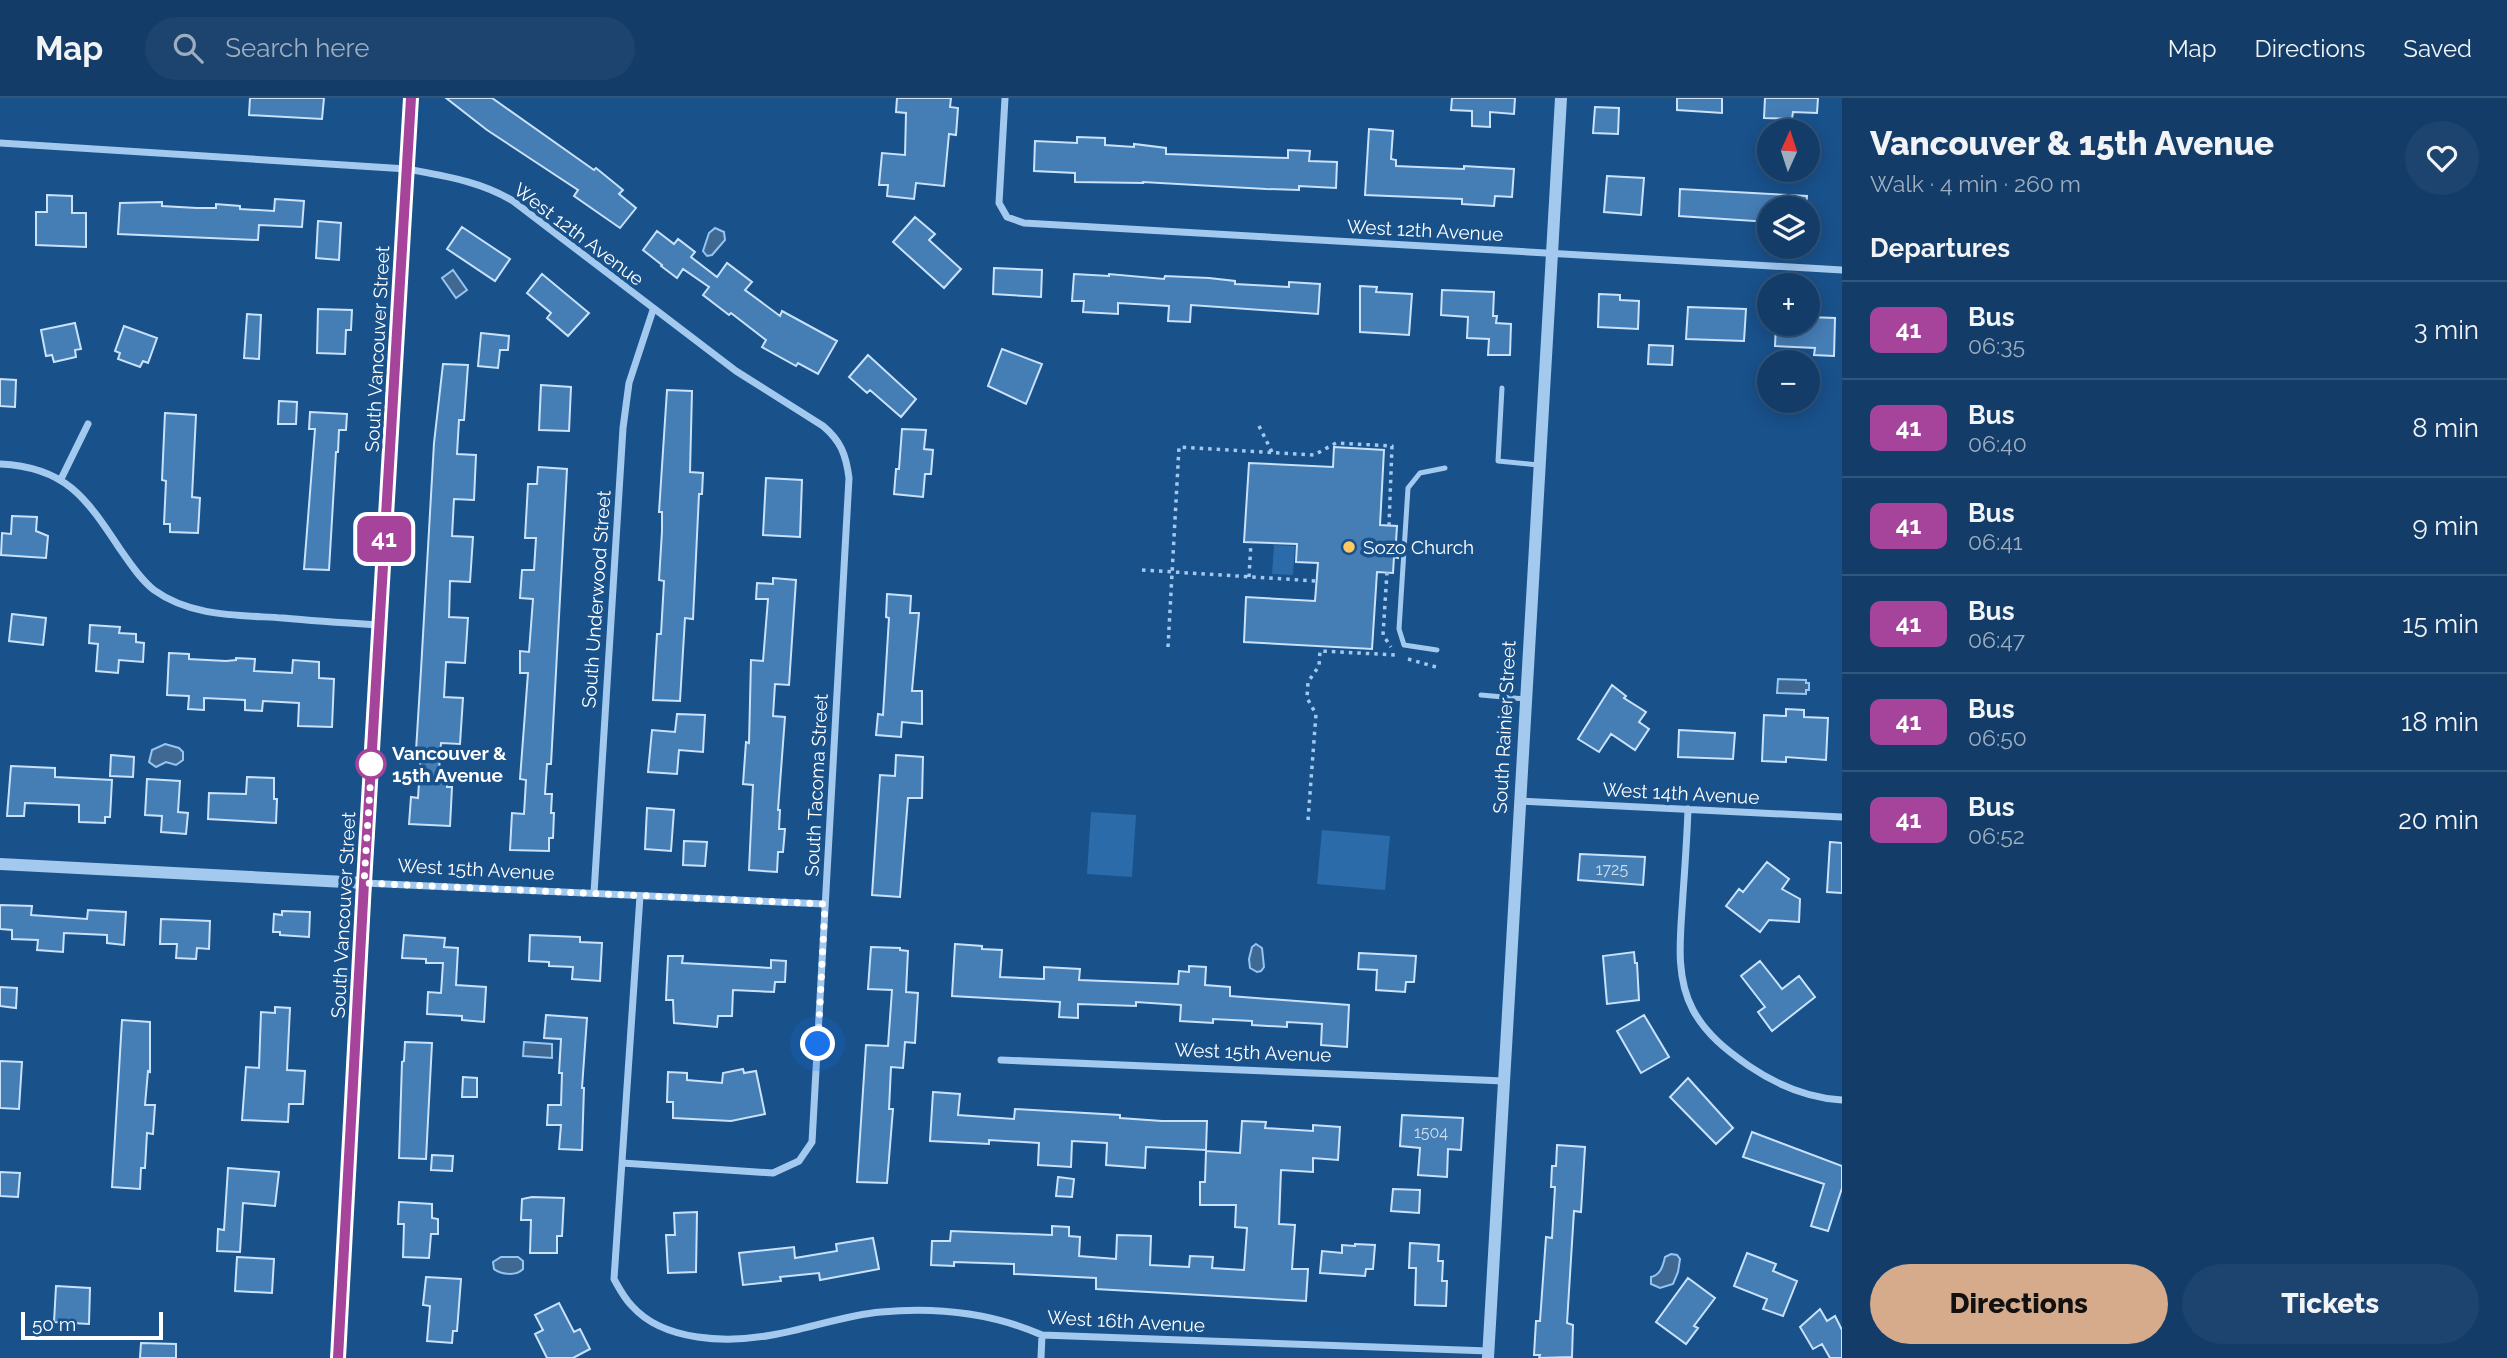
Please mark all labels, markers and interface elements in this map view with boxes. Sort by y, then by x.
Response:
search box [145,17,635,80]
text: Map [35,29,103,68]
icon: search [169,29,207,67]
text: Search here [225,33,370,63]
text: Map [2168,34,2217,63]
text: Directions [2255,34,2365,63]
text: Saved [2403,34,2472,63]
north arrow [1757,119,1820,182]
map controls [1757,119,1820,413]
button: heart [2405,121,2479,195]
text: Vancouver & 15th Avenue [1870,124,2274,163]
text: Walk · 4 min · 260 m [1870,170,2081,197]
street label: West 12th Avenue [510,178,648,290]
button: layers [1757,196,1820,259]
street label: West 12th Avenue [1346,215,1504,245]
text: Departures [1870,233,2010,263]
street label: South Vancouver Street [361,245,393,453]
button: + [1757,273,1820,336]
text: Bus [1968,302,2015,332]
text: 41 [1896,315,1921,344]
text: 3 min [2414,315,2479,345]
text: 06:35 [1968,332,2025,359]
button: − [1757,350,1820,413]
text: Bus [1968,400,2015,430]
text: 41 [1896,413,1921,442]
text: 8 min [2412,413,2479,443]
text: 06:40 [1968,430,2027,457]
street label: South Underwood Street [577,489,615,709]
text: Bus [1968,498,2015,528]
text: 41 [1896,511,1921,540]
text: 9 min [2412,511,2479,541]
line badge: 41 [352,516,416,562]
text: 41 [371,524,397,553]
text: 06:41 [1968,528,2023,555]
place label: Sozo Church [1363,536,1474,558]
marker: Sozo Church [1341,539,1357,555]
text: Bus [1968,596,2015,626]
text: 41 [1896,609,1921,638]
text: 15 min [2402,609,2479,639]
text: 06:47 [1968,626,2025,653]
street label: South Rainier Street [1488,639,1520,814]
street label: South Tacoma Street [800,693,832,877]
text: Bus [1968,694,2015,724]
text: 41 [1896,707,1921,736]
text: 18 min [2401,707,2479,737]
text: 06:50 [1968,724,2027,751]
place label: Vancouver & 15th Avenue [392,742,507,786]
marker: Vancouver & 15th Avenue [356,749,386,779]
street label: West 14th Avenue [1602,778,1760,808]
text: Bus [1968,792,2015,822]
text: 41 [1896,805,1921,834]
text: 20 min [2398,805,2479,835]
street label: South Vancouver Street [327,811,359,1019]
text: 06:52 [1968,822,2025,849]
street label: West 15th Avenue [397,854,555,884]
house number: 1725 [1596,860,1628,879]
your location [800,1026,835,1061]
street label: West 15th Avenue [1174,1038,1332,1066]
house number: 1504 [1414,1123,1448,1142]
button: Directions [1870,1264,2168,1344]
button: Tickets [2182,1264,2479,1344]
street label: West 16th Avenue [1046,1306,1206,1336]
scale bar [21,1309,163,1341]
text: 50 m [32,1313,76,1335]

